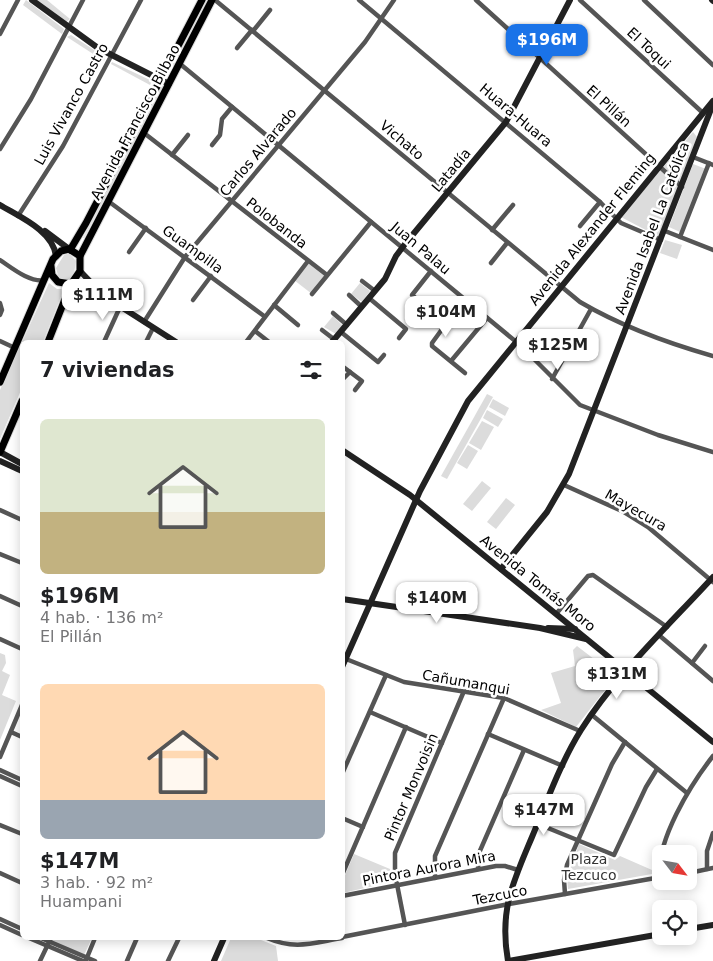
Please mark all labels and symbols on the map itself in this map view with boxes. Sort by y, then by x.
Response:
pin: $196M [512,23,582,66]
street label: El Toqui [624,24,674,72]
street label: Luis Vivanco Castro [31,40,111,168]
street label: Avenida Francisco Bilbao [87,42,183,202]
street label: Huara-Huara [477,80,555,150]
street label: El Pillán [583,82,635,130]
street label: Carlos Alvarado [216,105,300,199]
street label: Vichato [377,117,427,163]
street label: Avenida Isabel La Católica [612,139,692,317]
street label: Latadía [428,145,474,195]
street label: Avenida Alexander Fleming [526,150,658,308]
street label: Polobanda [243,194,311,252]
street label: Juan Palau [387,218,454,277]
street label: Guampilla [160,222,226,276]
pin: $111M [68,278,138,321]
pin: $104M [411,296,481,338]
pin: $125M [523,328,593,371]
street label: Mayecura [602,486,670,534]
street label: Avenida Tomás Moro [477,532,599,634]
pin: $140M [402,582,472,624]
pin: $131M [582,658,652,700]
street label: Cañumanqui [421,666,511,698]
street label: Pintor Monvoisin [381,731,441,843]
pin: $147M [509,794,579,836]
north arrow [652,845,698,890]
street label: Pintora Aurora Mira [361,847,497,889]
park label: Plaza Tezcuco [561,851,616,883]
street label: Tezcuco [471,882,529,908]

